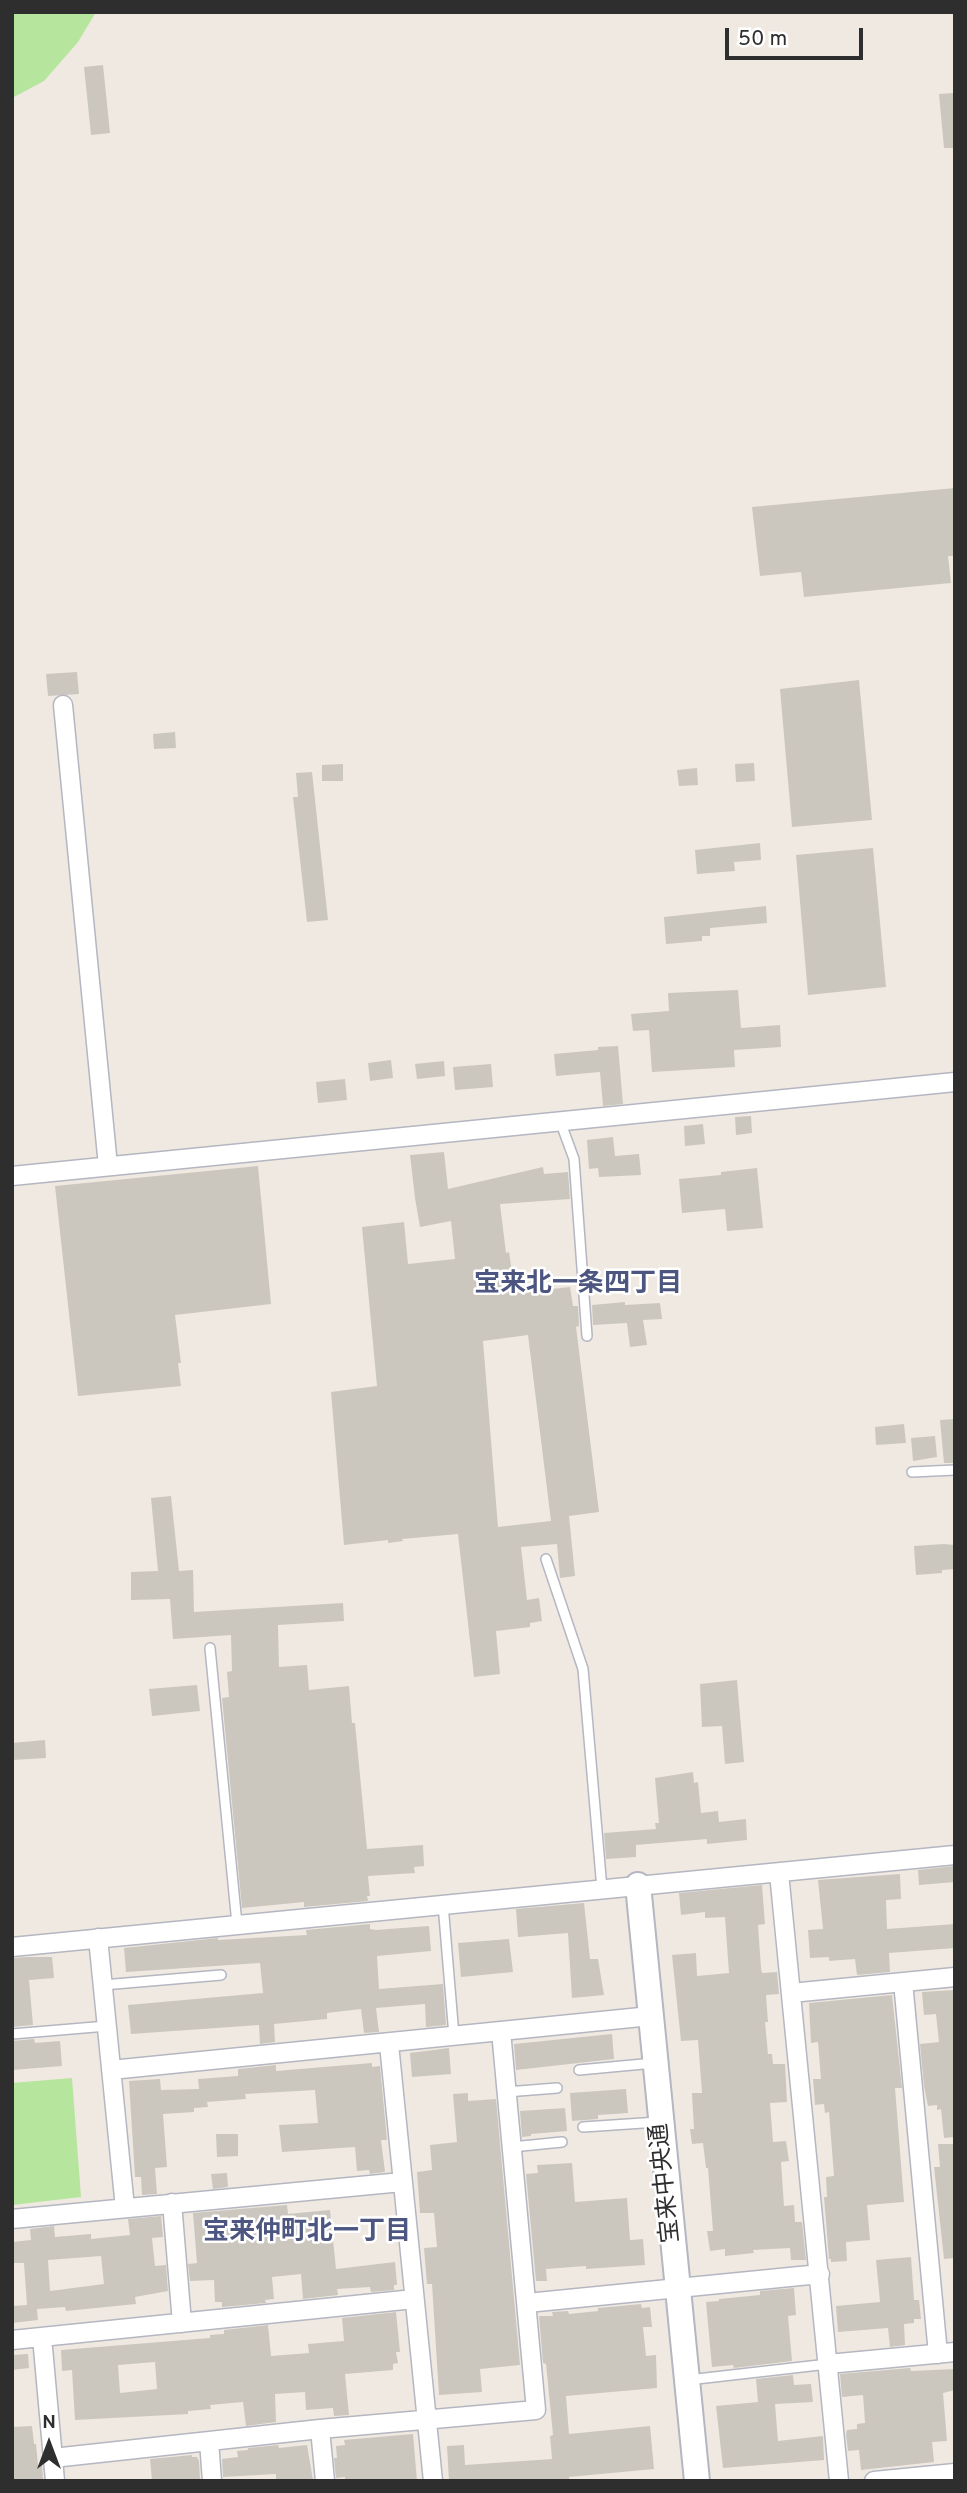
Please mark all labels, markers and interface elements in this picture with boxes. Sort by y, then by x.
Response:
scale bar [729,14,867,58]
text: 50 m [738,26,787,53]
district label: 宝来北一条四丁目 [474,1270,682,1302]
street label: 宝来中央通 [646,2122,688,2244]
district label: 宝来仲町北一丁目 [203,2218,411,2250]
north arrow [14,2409,84,2479]
text: N [42,2411,56,2435]

